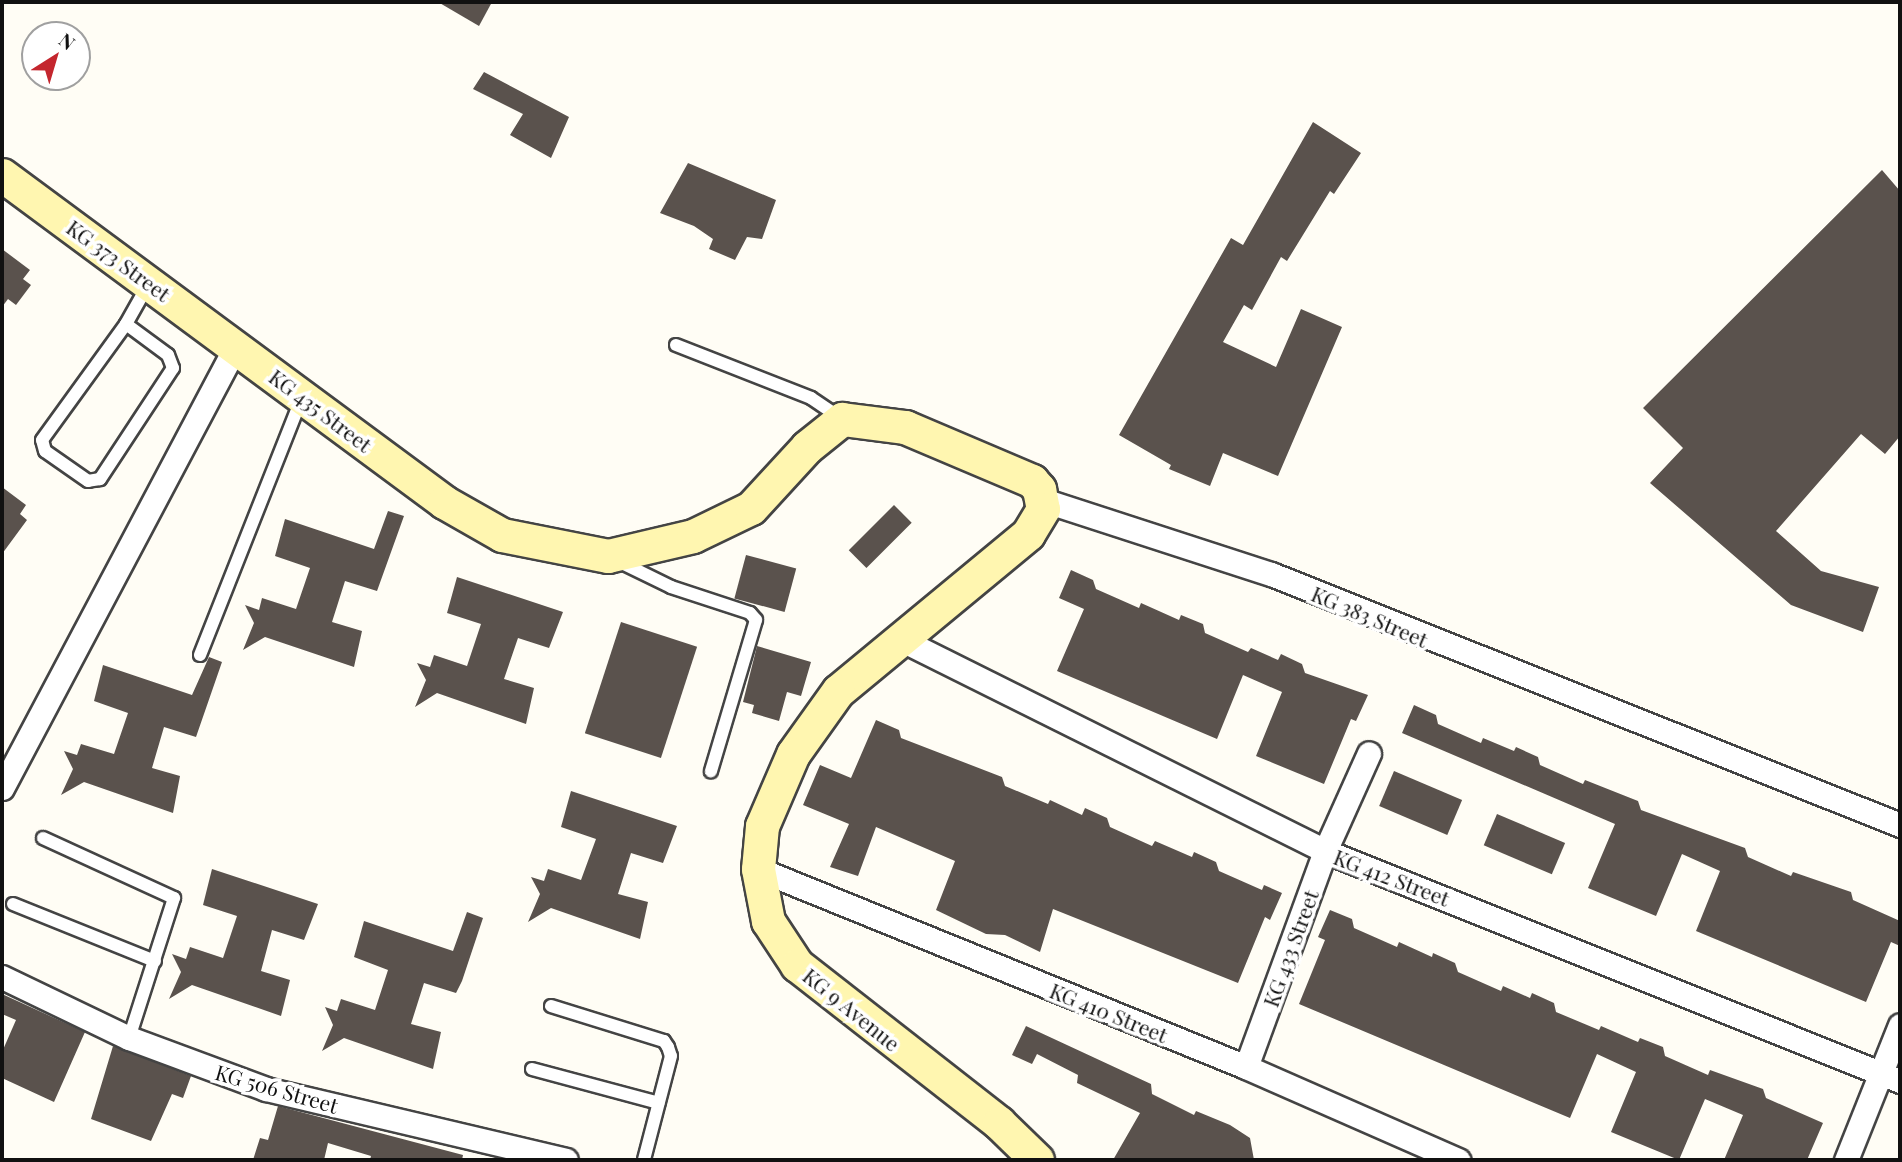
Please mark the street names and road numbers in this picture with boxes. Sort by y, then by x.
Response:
street label: KG 373 Street [62,214,176,306]
street label: KG 435 Street [265,363,377,457]
street label: KG 383 Street [1308,580,1432,652]
street label: KG 412 Street [1330,843,1454,911]
street label: KG 433 Street [1257,886,1323,1010]
street label: KG 9 Avenue [798,962,906,1056]
street label: KG 410 Street [1046,977,1172,1047]
street label: KG 506 Street [213,1058,341,1118]

